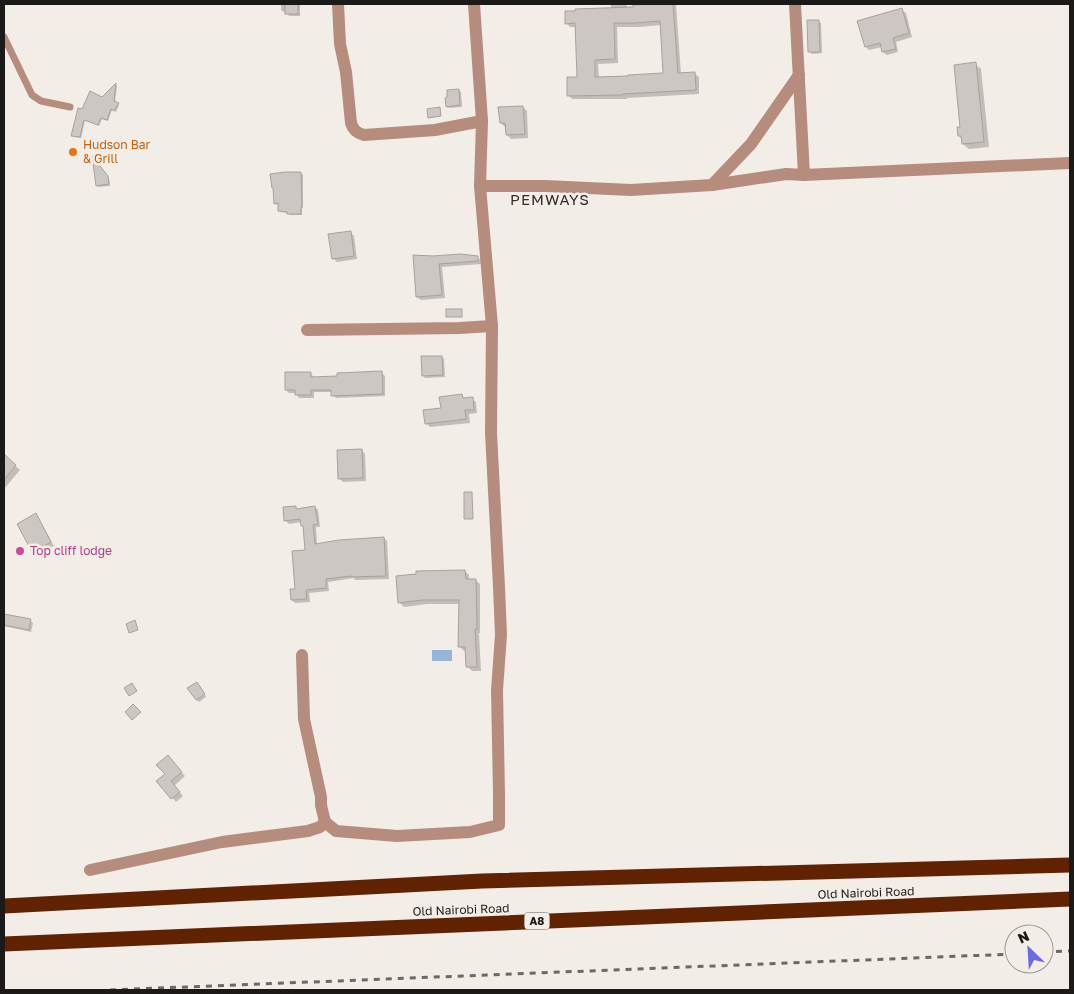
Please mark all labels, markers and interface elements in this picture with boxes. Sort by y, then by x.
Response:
place label: Hudson Bar & Grill [83,137,151,166]
marker: Hudson Bar & Grill [67,146,79,158]
district label: PEMWAYS [510,190,590,208]
place label: Top cliff lodge [30,543,112,558]
marker: Top cliff lodge [14,545,26,557]
street label: Old Nairobi Road [817,883,915,902]
street label: Old Nairobi Road [412,900,510,919]
road number: A8 [524,912,550,929]
north arrow [1004,924,1054,974]
text: N [1015,927,1032,947]

